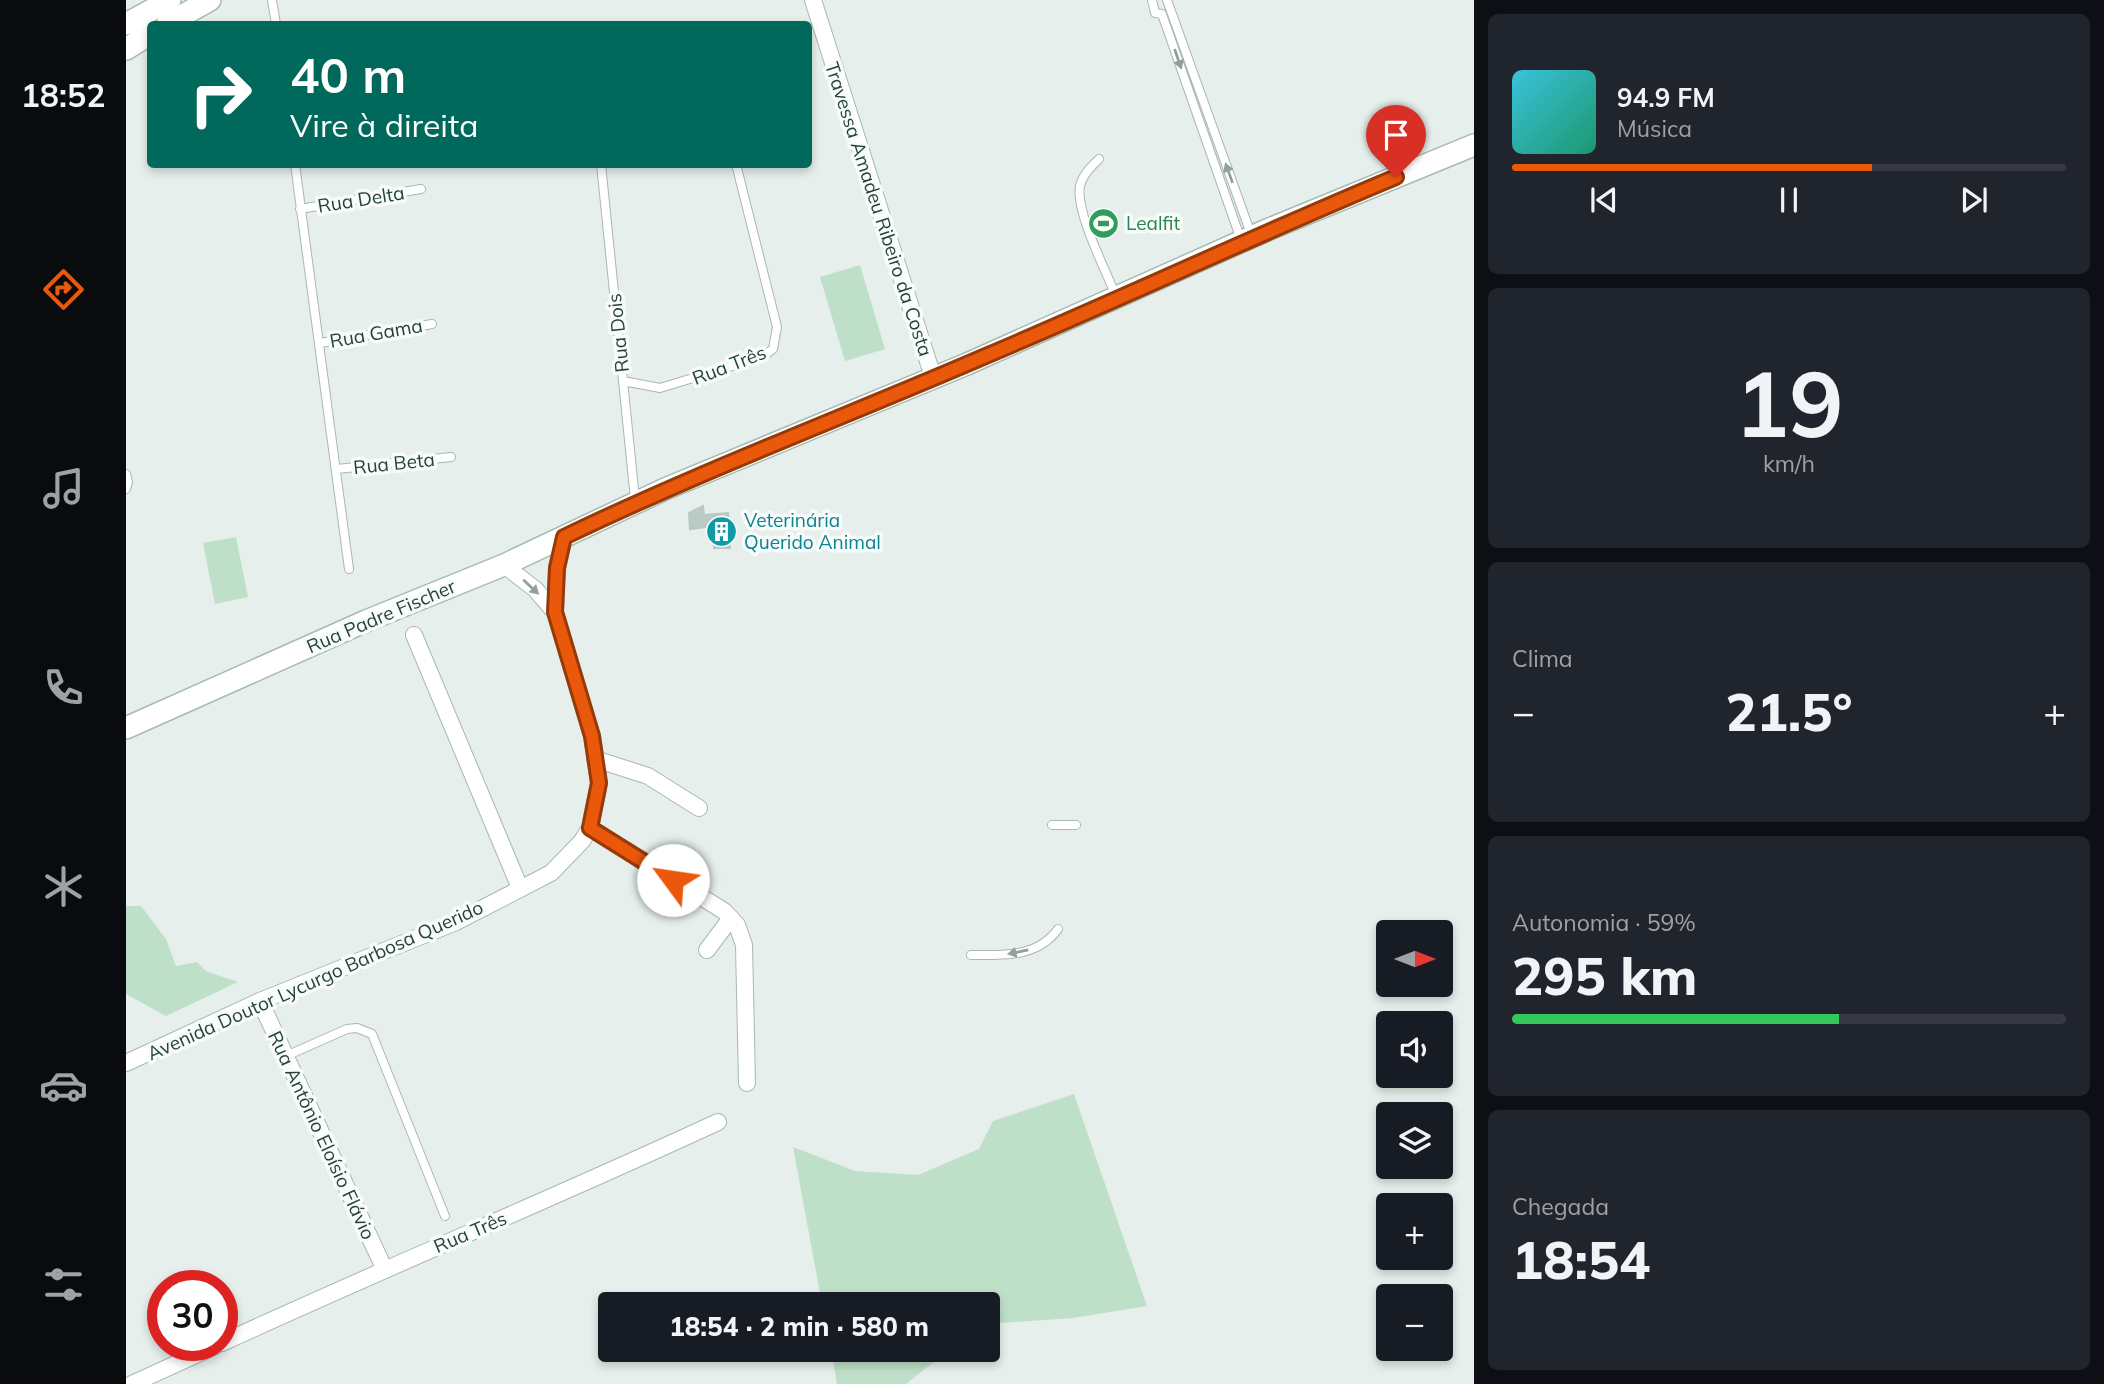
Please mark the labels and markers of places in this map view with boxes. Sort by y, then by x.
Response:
pin [1366,105,1426,177]
sports icon: Lealfit [1086,206,1120,240]
place label: Lealfit [1126,211,1180,235]
place label: Veterinária Querido Animal [744,508,881,554]
building icon: Veterinária Querido Animal [704,514,738,548]

